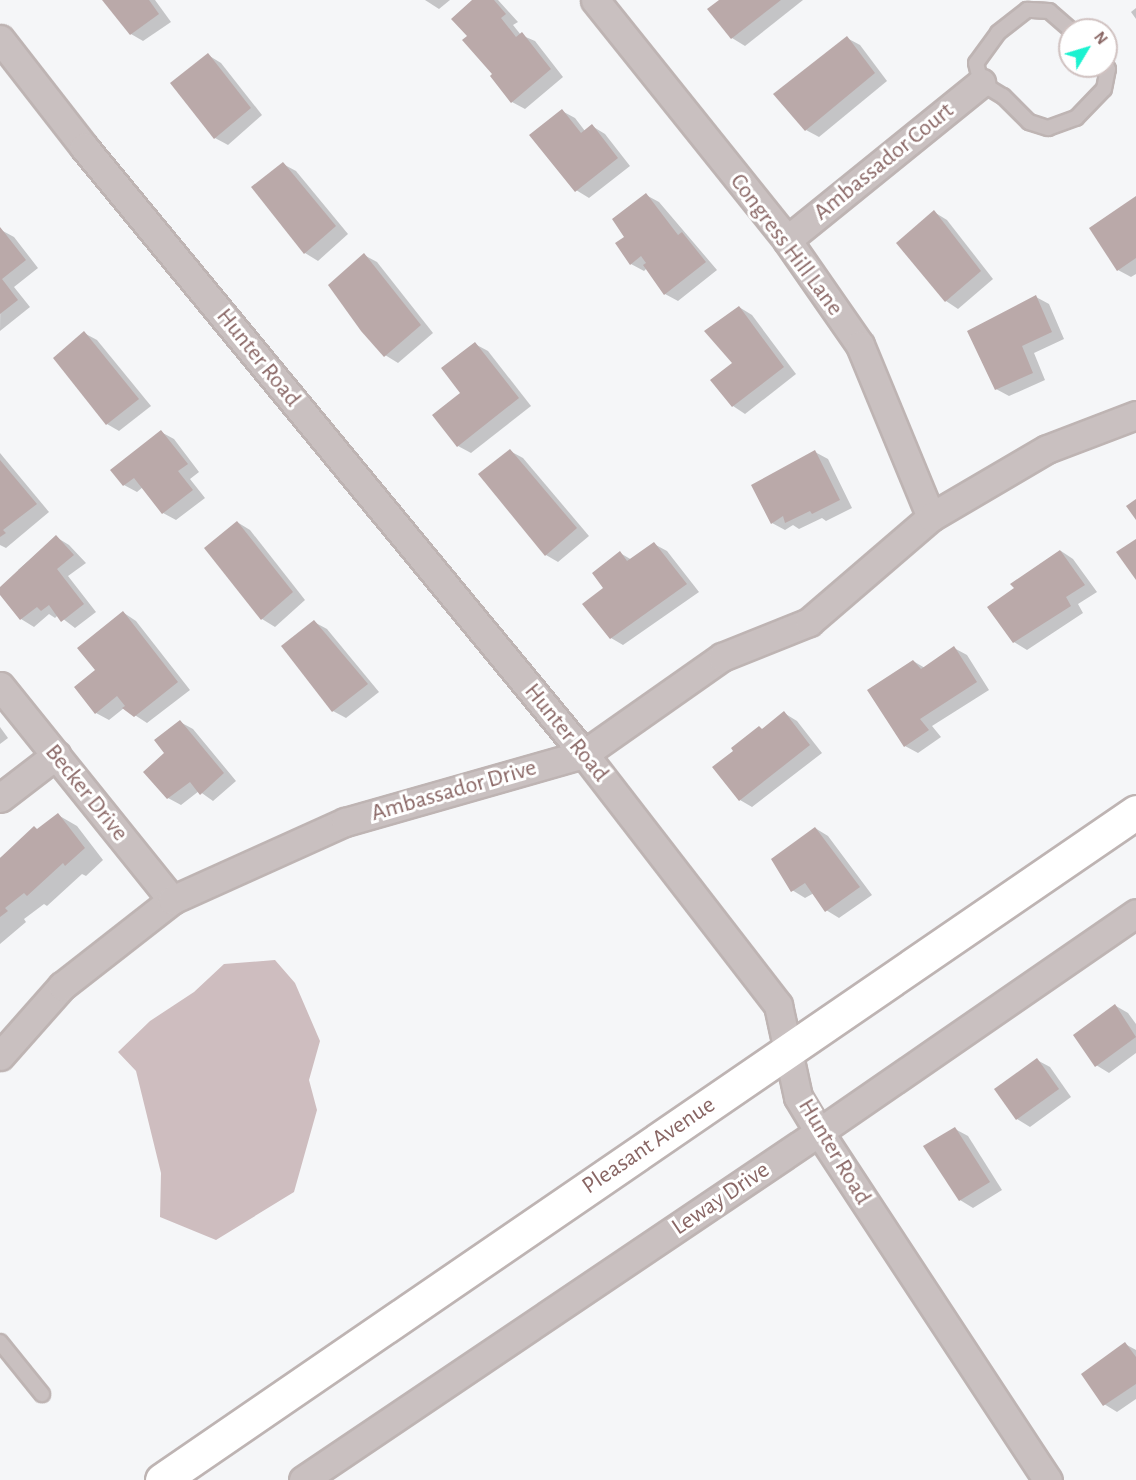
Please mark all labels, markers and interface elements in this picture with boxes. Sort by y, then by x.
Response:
north arrow [1058,18,1118,78]
text: N [1091,29,1110,47]
street label: Ambassador Court [808,97,960,227]
street label: Congress Hill Lane [723,168,849,322]
street label: Hunter Road [210,303,306,413]
street label: Hunter Road [518,678,614,788]
street label: Becker Drive [38,739,134,847]
street label: Ambassador Drive [368,754,540,828]
street label: Pleasant Avenue [577,1091,721,1201]
street label: Hunter Road [791,1094,877,1210]
street label: Leway Drive [667,1156,775,1242]

